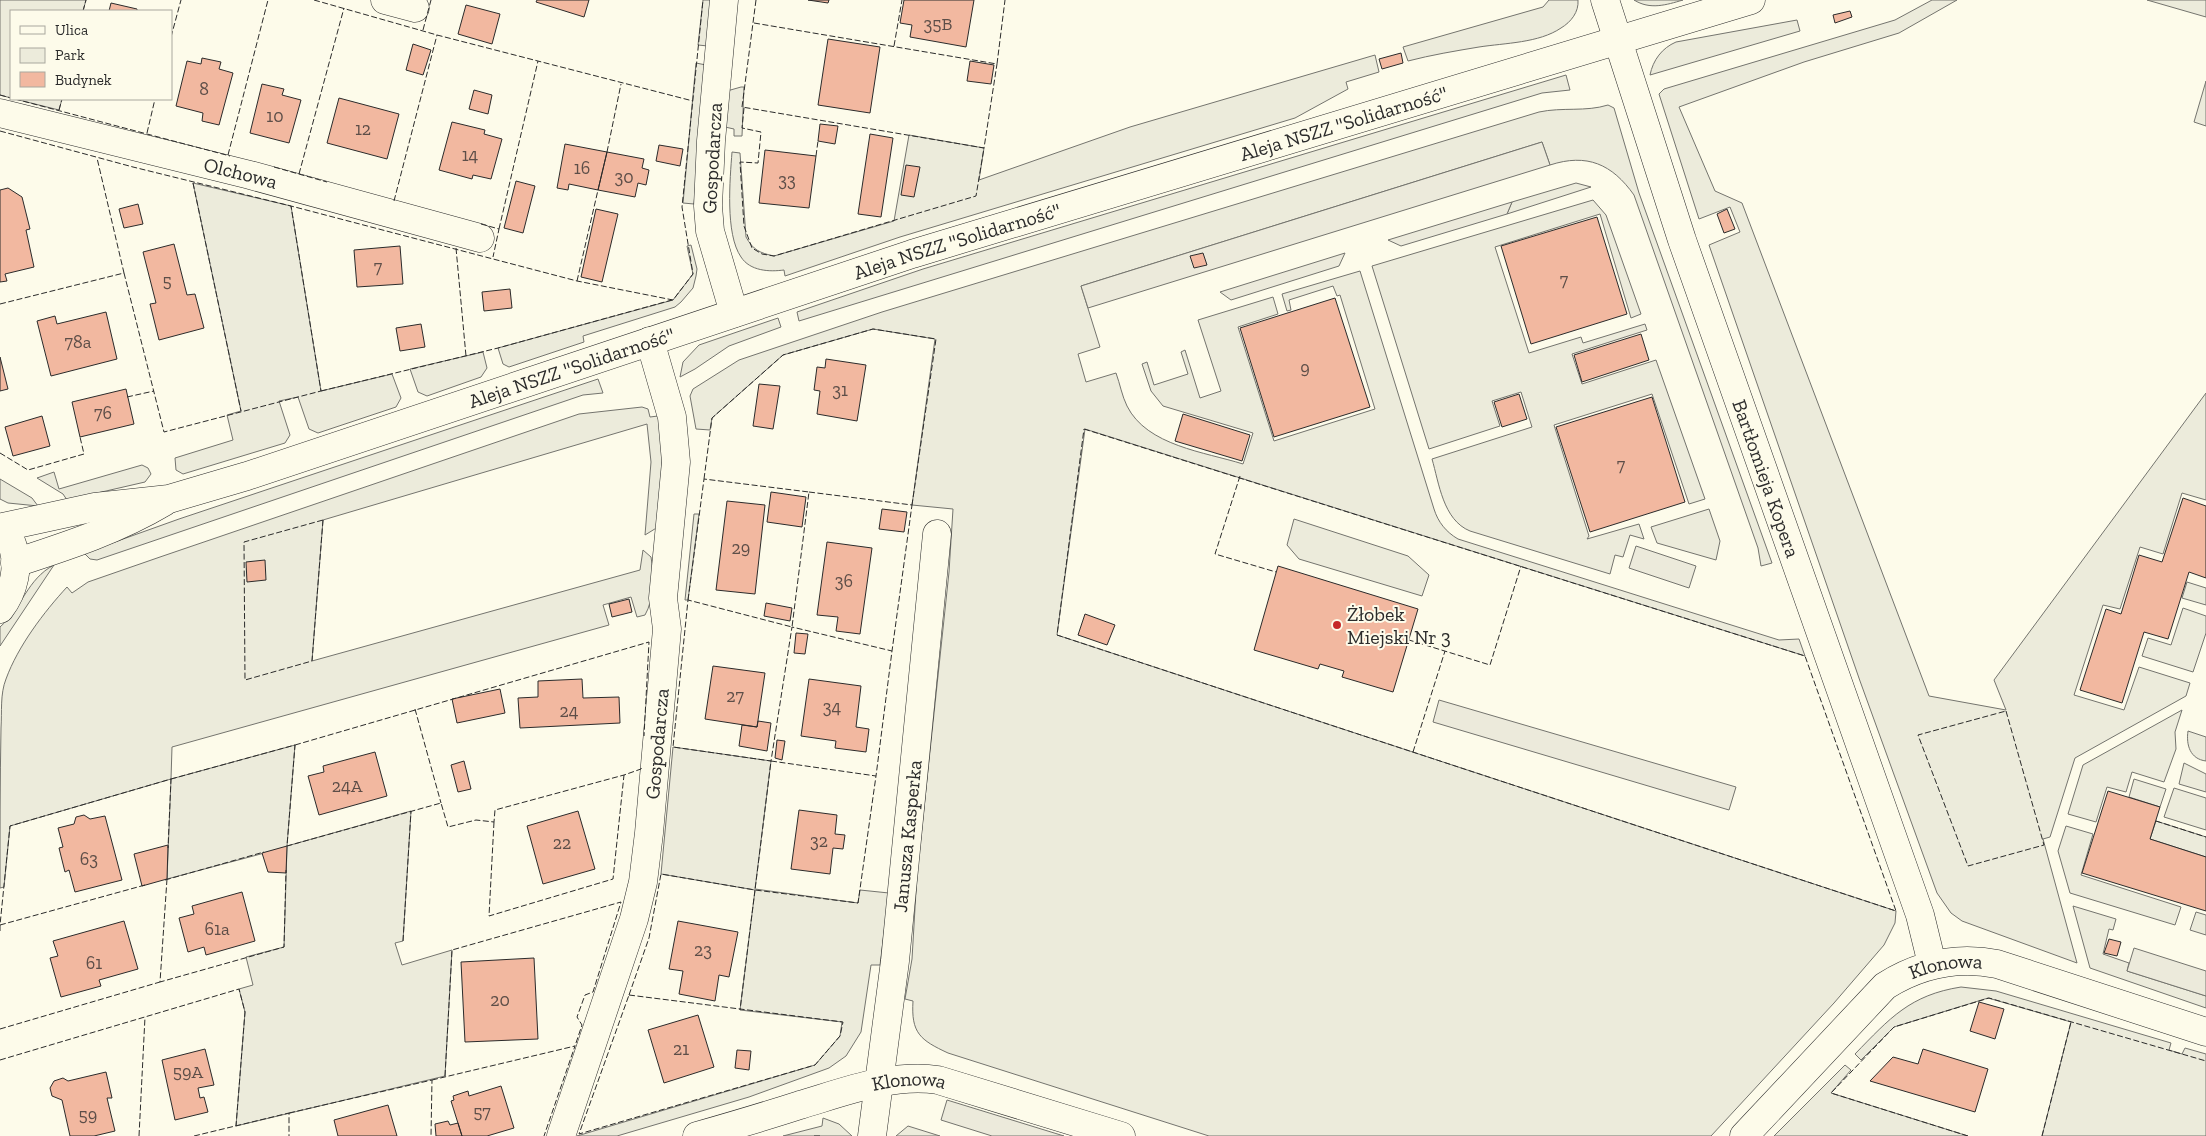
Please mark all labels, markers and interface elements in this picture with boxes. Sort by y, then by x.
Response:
legend [10,10,172,100]
house number: 35B [924,13,953,35]
text: Ulica [55,21,88,39]
text: Park [55,46,85,64]
text: Budynek [55,71,112,89]
house number: 8 [199,78,209,100]
street label: Aleja NSZZ "Solidarność" [1237,81,1450,166]
street label: Gospodarcza [697,101,727,214]
house number: 10 [266,105,284,127]
house number: 12 [355,118,371,140]
house number: 14 [462,144,479,166]
street label: Olchowa [201,152,281,194]
house number: 16 [574,157,590,179]
house number: 30 [614,166,634,188]
house number: 33 [778,169,796,191]
street label: Aleja NSZZ "Solidarność" [851,198,1064,285]
house number: 7 [374,256,383,278]
house number: 7 [1560,269,1569,291]
house number: 5 [162,270,172,292]
street label: Aleja NSZZ "Solidarność" [465,322,678,413]
house number: 78a [65,331,92,353]
house number: 9 [1300,357,1310,379]
house number: 31 [832,379,848,401]
street label: Bartłomieja Kopera [1727,396,1805,561]
house number: 76 [94,402,112,424]
house number: 7 [1617,454,1626,476]
house number: 29 [732,537,750,559]
house number: 36 [835,570,853,592]
place label: Żłobek Miejski Nr 3 [1347,602,1451,649]
marker: Żłobek Miejski Nr 3 [1331,619,1343,631]
house number: 27 [726,685,744,707]
street label: Gospodarcza [640,687,674,800]
house number: 34 [823,696,842,718]
house number: 24 [560,700,579,722]
street label: Janusza Kasperka [888,758,927,914]
house number: 24A [332,775,363,797]
house number: 32 [810,830,828,852]
house number: 22 [553,832,571,854]
house number: 63 [80,848,98,870]
house number: 61a [204,918,230,940]
house number: 23 [694,939,712,961]
street label: Klonowa [1905,949,1984,984]
house number: 61 [86,952,102,974]
house number: 20 [490,989,510,1011]
house number: 21 [673,1038,689,1060]
house number: 59A [173,1061,204,1083]
street label: Klonowa [870,1066,950,1096]
house number: 57 [473,1101,491,1123]
house number: 59 [79,1104,97,1126]

